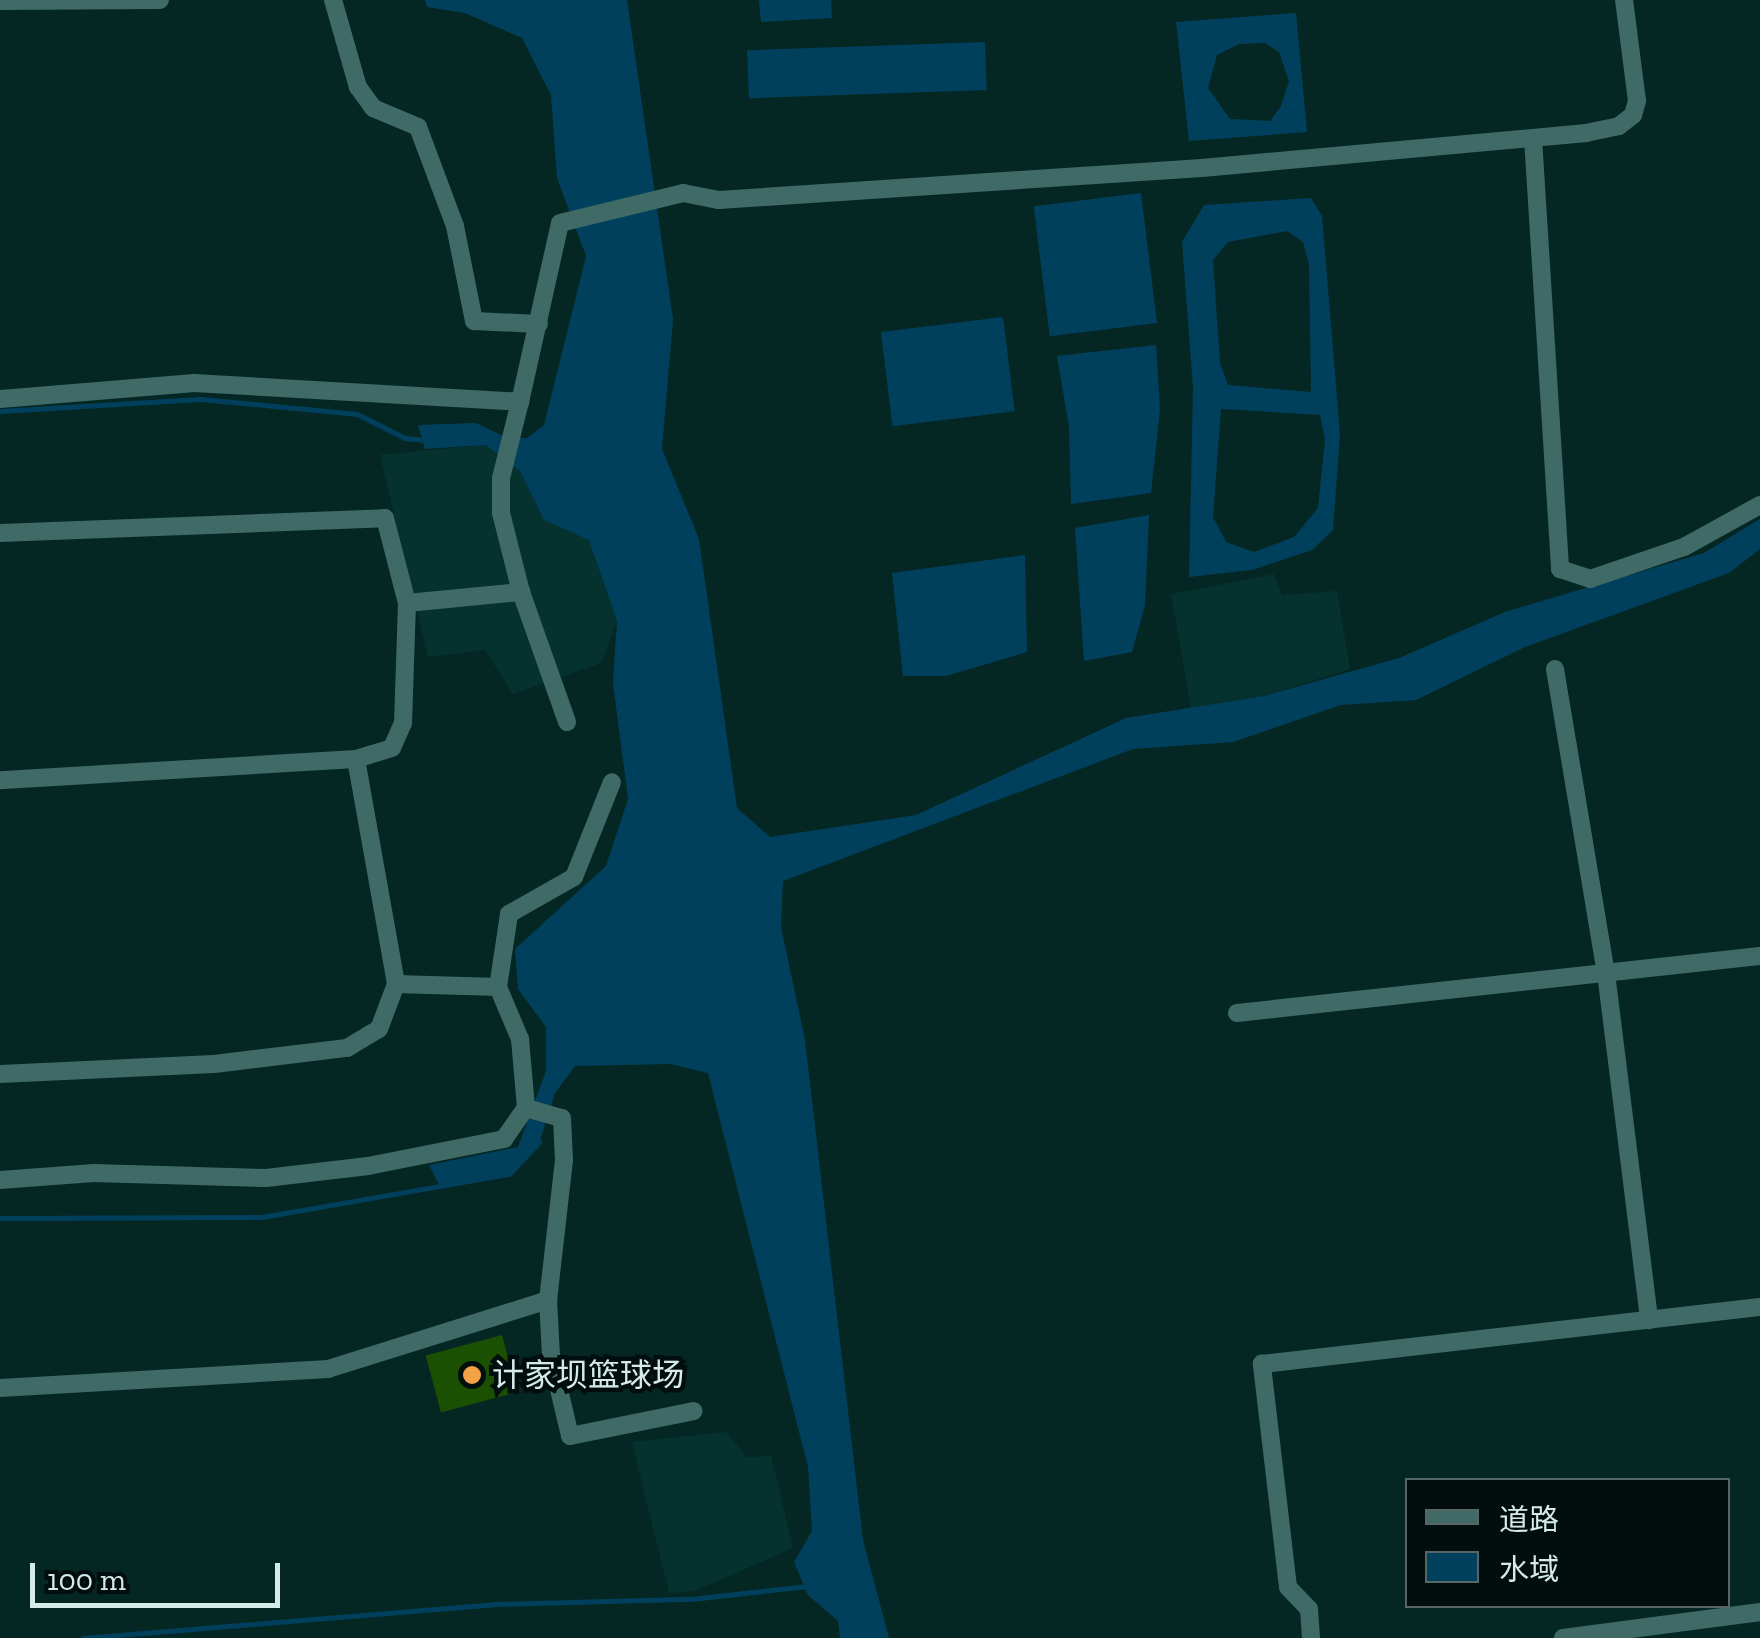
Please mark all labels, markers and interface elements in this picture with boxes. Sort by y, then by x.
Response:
place label: 计家坝篮球场 [492,1356,684,1394]
marker: 计家坝篮球场 [461,1364,483,1386]
legend [1405,1478,1730,1608]
text: 道路 [1499,1502,1559,1538]
scale bar [35,1543,285,1605]
text: 水域 [1499,1552,1559,1588]
text: 100 m [47,1562,126,1598]

